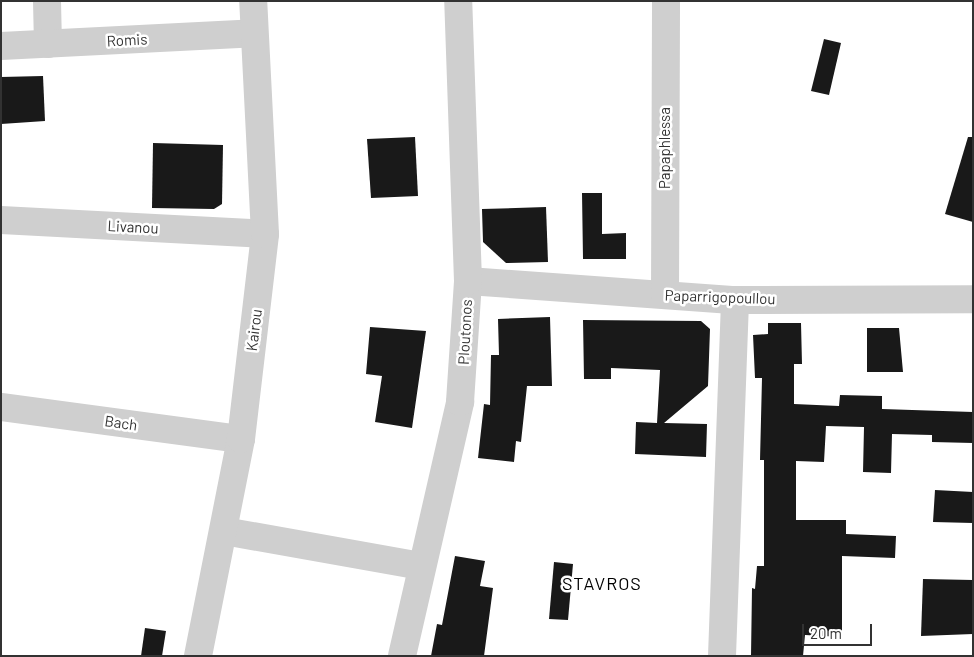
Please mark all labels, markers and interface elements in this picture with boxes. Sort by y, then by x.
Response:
street label: Romis [106,30,148,50]
street label: Papaphlessa [656,107,674,189]
street label: Livanou [107,217,159,237]
street label: Paparrigopoullou [664,286,776,308]
street label: Ploutonos [454,299,476,365]
street label: Kairou [242,308,266,352]
street label: Bach [103,412,139,434]
district label: STAVROS [561,572,643,594]
scale bar [804,614,874,646]
text: 20 m [810,624,842,642]

